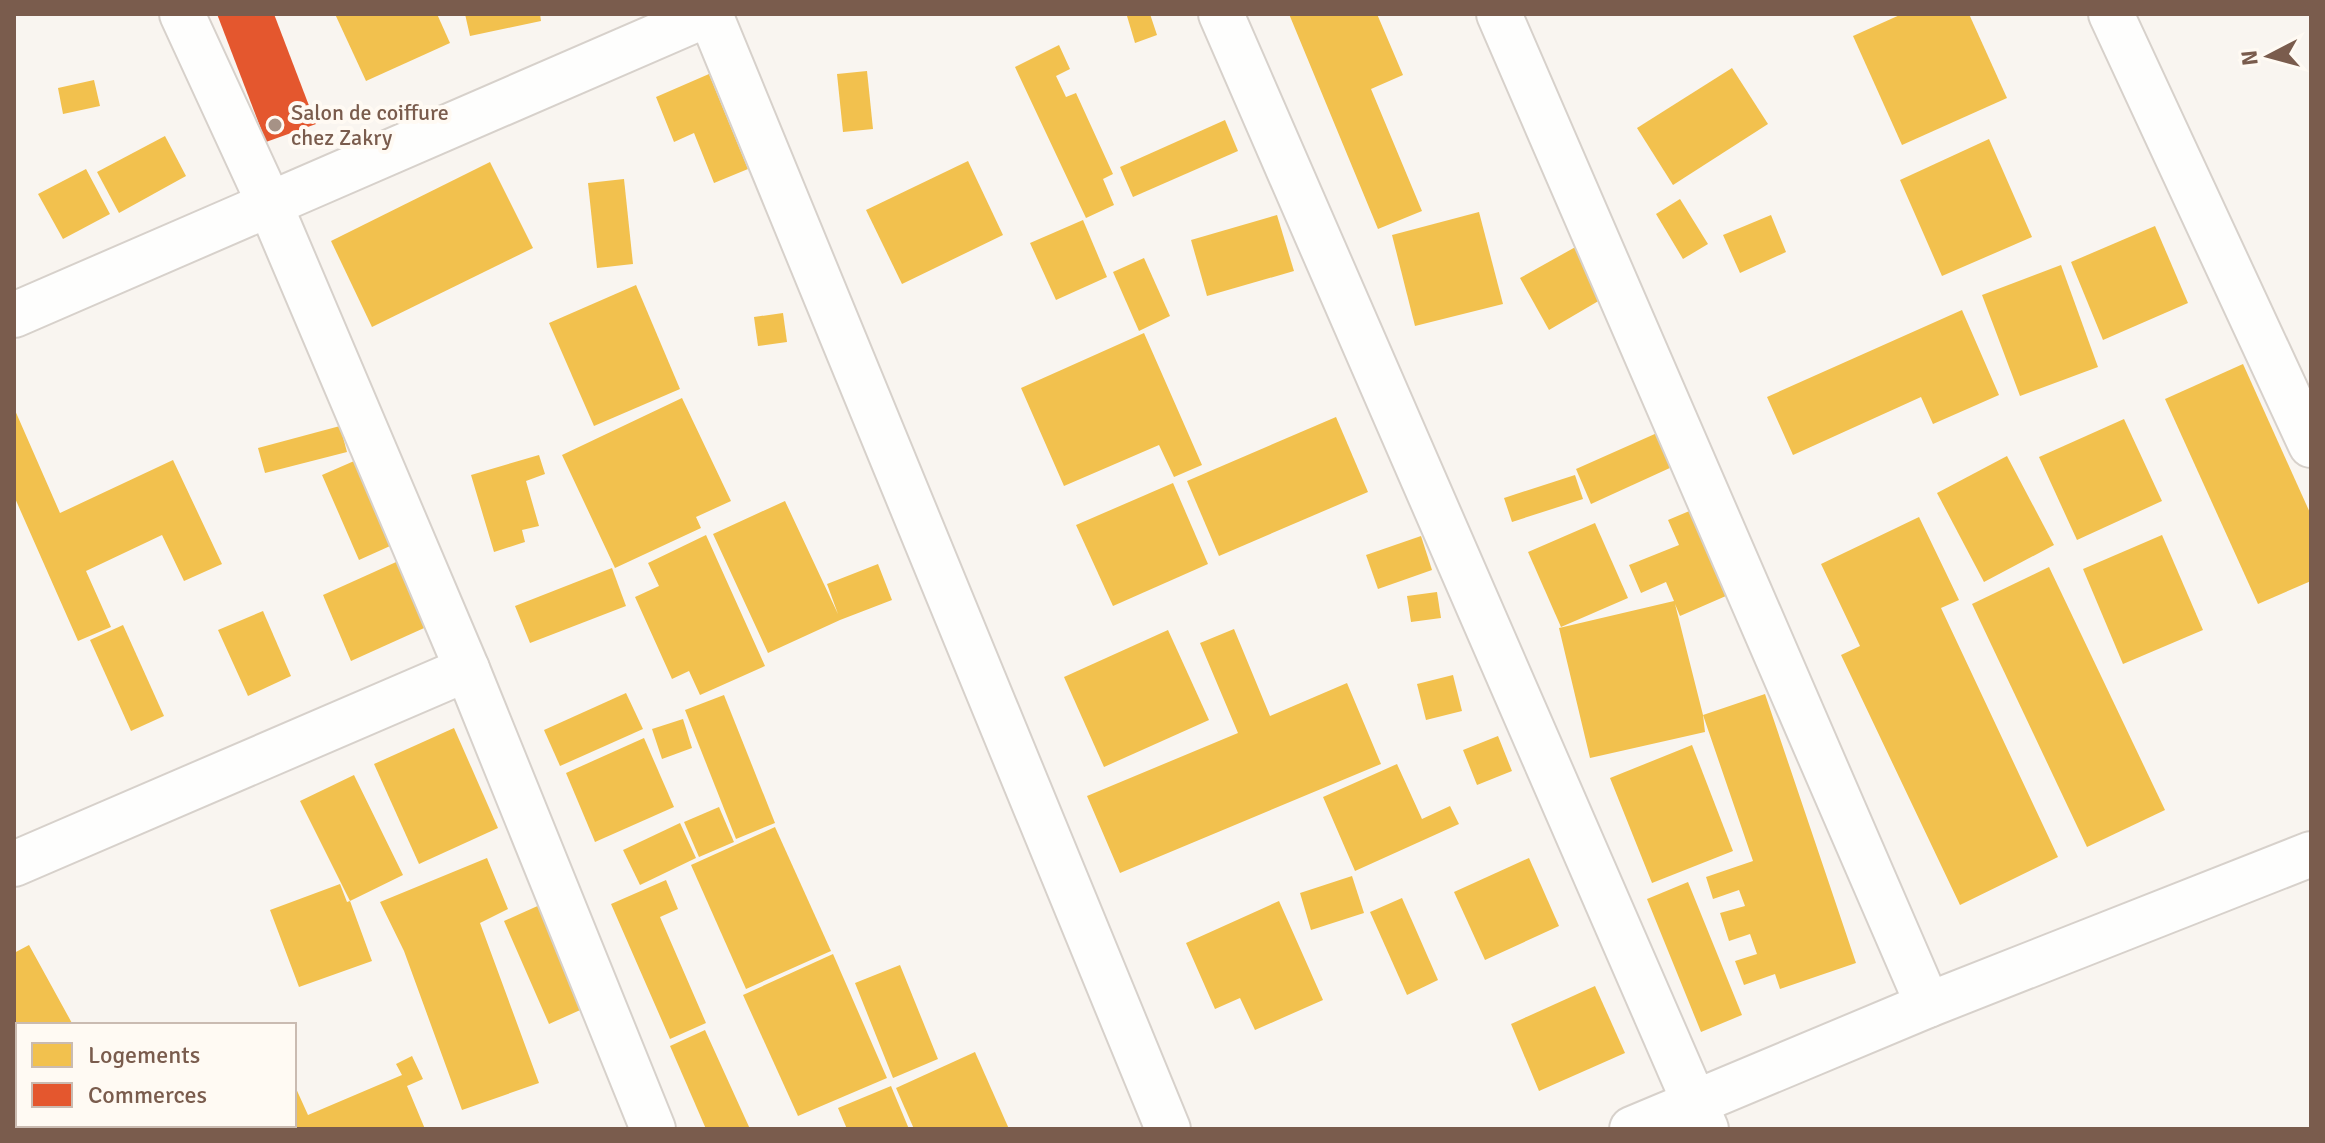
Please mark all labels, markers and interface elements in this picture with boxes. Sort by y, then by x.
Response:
north arrow [2229,16,2309,96]
text: N [2235,49,2264,67]
place label: Salon de coiffure chez Zakry [291,99,449,151]
marker: Salon de coiffure chez Zakry [266,116,284,134]
legend [16,1023,296,1127]
text: Logements [88,1040,200,1070]
text: Commerces [88,1080,207,1110]

